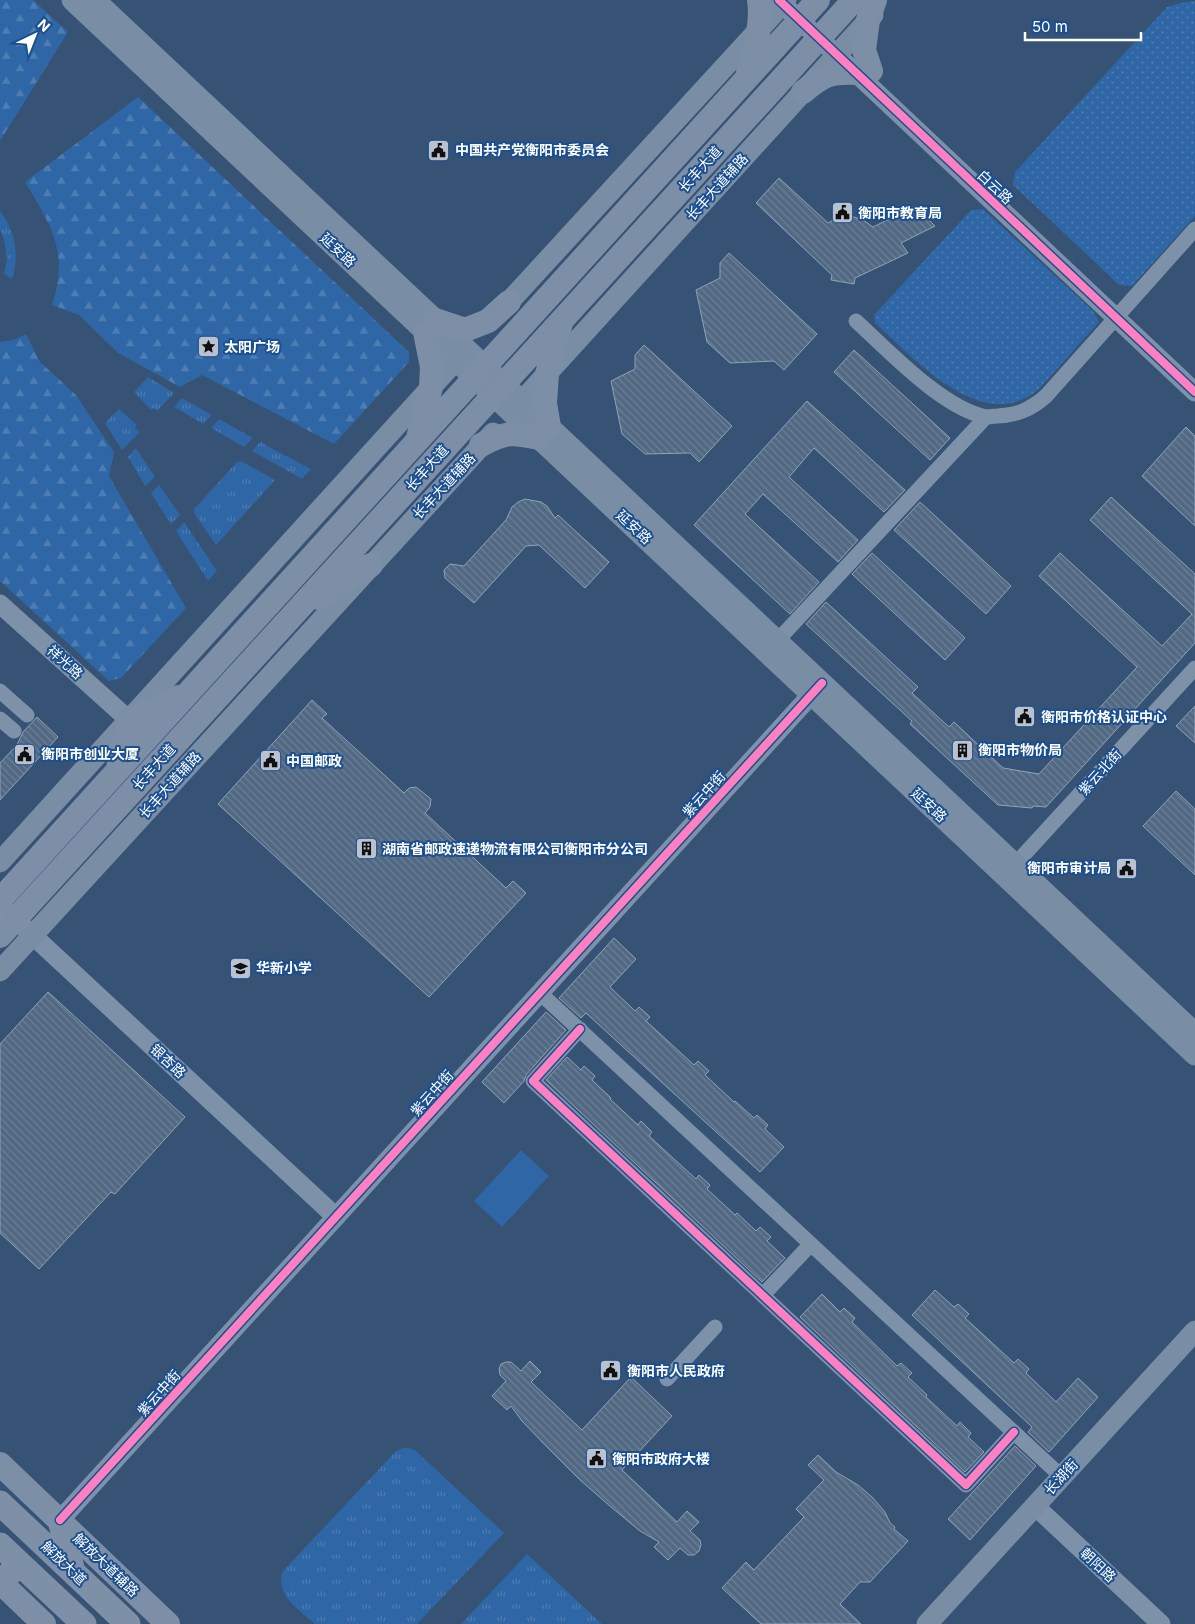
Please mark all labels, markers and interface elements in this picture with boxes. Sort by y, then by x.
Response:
north arrow [10,10,60,60]
scale bar [1025,10,1141,42]
text: N [35,15,54,35]
text: 50 m [1032,17,1068,36]
public building icon: 中国共产党衡阳市委员会 [427,138,451,162]
place label: 中国共产党衡阳市委员会 [455,141,609,158]
street label: 长丰大道 [675,142,725,195]
street label: 长丰大道辅路 [682,150,751,224]
street label: 白云路 [974,166,1016,207]
public building icon: 衡阳市教育局 [830,201,854,225]
place label: 衡阳市教育局 [858,204,942,221]
street label: 延安路 [317,229,359,270]
place icon: 太阳广场 [196,335,220,359]
place label: 太阳广场 [224,338,280,355]
street label: 长丰大道 [402,441,452,494]
street label: 长丰大道辅路 [409,449,478,522]
street label: 延安路 [613,506,655,547]
street label: 祥光路 [44,641,87,682]
public building icon: 衡阳市价格认证中心 [1013,705,1037,729]
place label: 衡阳市价格认证中心 [1041,708,1167,725]
building icon: 衡阳市物价局 [950,738,974,762]
street label: 长丰大道 [129,740,179,793]
place label: 衡阳市物价局 [978,741,1062,758]
public building icon: 衡阳市创业大厦 [13,742,37,766]
place label: 衡阳市创业大厦 [41,745,139,762]
street label: 紫云北街 [1075,745,1125,798]
street label: 长丰大道辅路 [135,748,204,822]
public building icon: 中国邮政 [258,749,282,773]
place label: 中国邮政 [286,752,342,769]
street label: 紫云中街 [679,767,729,820]
street label: 延安路 [908,784,950,825]
building icon: 湖南省邮政速递物流有限公司衡阳市分公司 [354,837,378,861]
place label: 湖南省邮政速递物流有限公司衡阳市分公司 [382,840,648,857]
public building icon: 衡阳市审计局 [1115,856,1139,880]
place label: 衡阳市审计局 [1027,859,1111,876]
school or university icon: 华新小学 [228,956,252,980]
place label: 华新小学 [256,959,312,976]
street label: 银杏路 [147,1040,189,1081]
street label: 紫云中街 [407,1066,457,1119]
public building icon: 衡阳市人民政府 [599,1359,623,1383]
place label: 衡阳市人民政府 [627,1362,725,1379]
street label: 紫云中街 [134,1366,184,1419]
public building icon: 衡阳市政府大楼 [584,1447,608,1471]
place label: 衡阳市政府大楼 [612,1450,710,1467]
street label: 长湖街 [1040,1455,1081,1498]
street label: 解放大道辅路 [70,1529,142,1600]
street label: 解放大道 [38,1537,90,1588]
street label: 朝阳路 [1077,1544,1119,1585]

